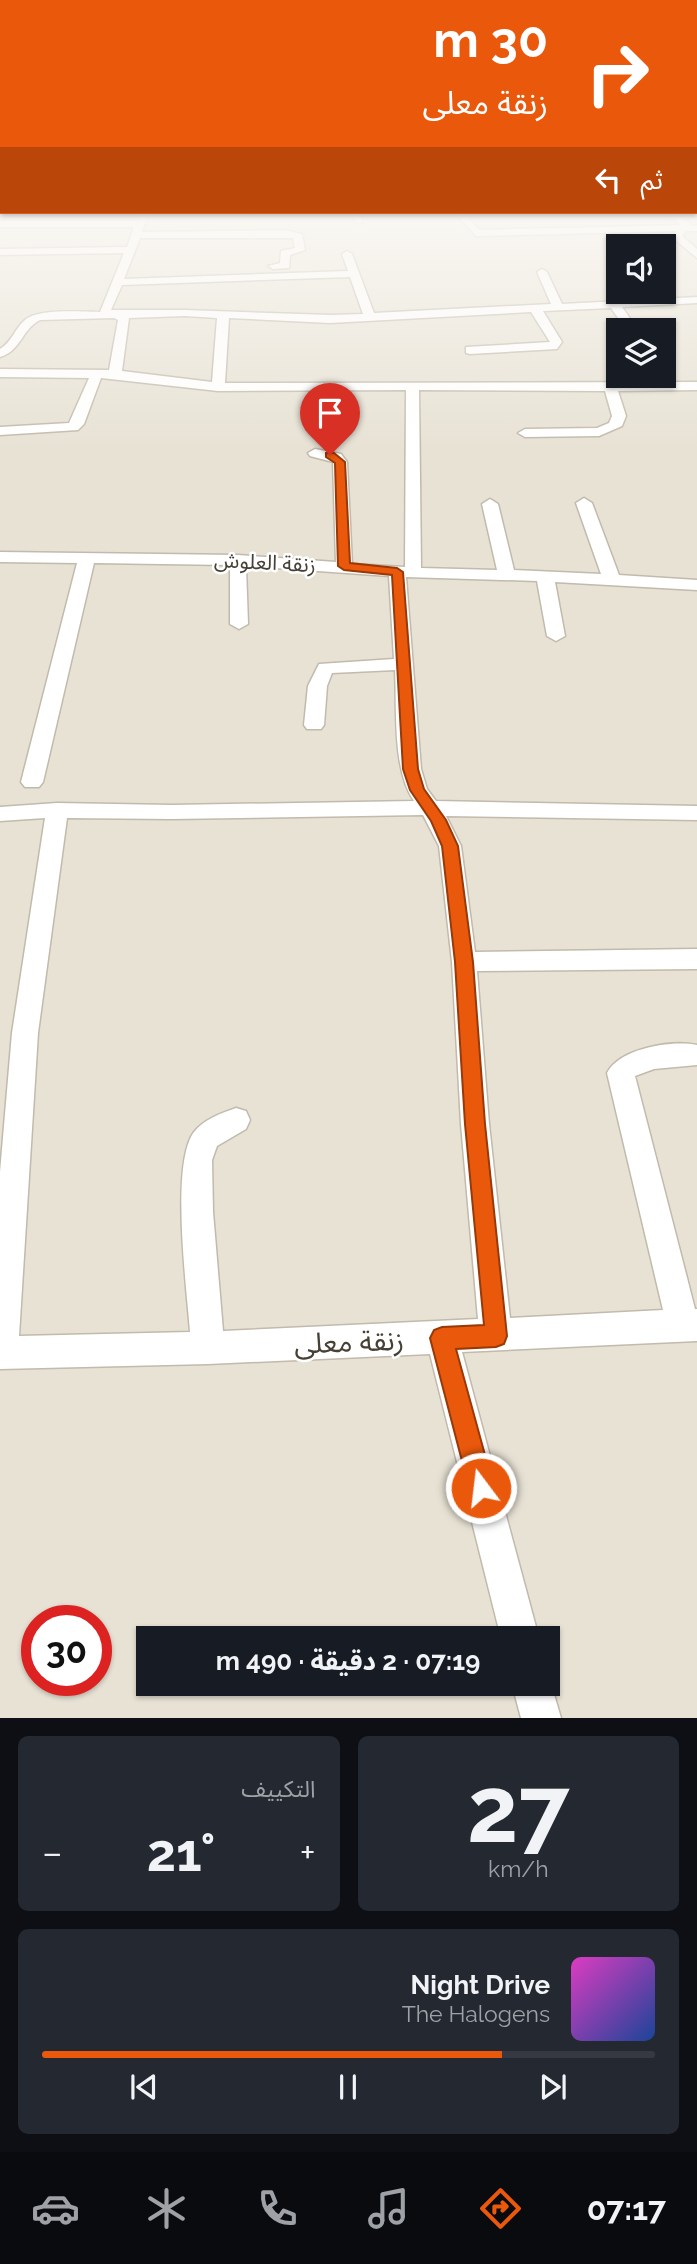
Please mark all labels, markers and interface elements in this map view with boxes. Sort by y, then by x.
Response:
text: 30 m [433,11,548,68]
icon: right [572,28,663,119]
text: زنقة معلى [422,84,548,121]
icon: left [589,161,627,199]
text: ثم [641,165,663,195]
map controls [606,234,676,388]
button: sound [606,234,676,304]
button: layers [606,318,676,388]
pin [300,383,360,455]
icon: arrive [311,394,349,432]
street label: زنقة العلوش [214,547,316,577]
street label: زنقة معلى [294,1324,404,1360]
position arrow [444,1451,518,1525]
speed limit sign: 30 [21,1605,112,1696]
text: 07:19 · 2 دقيقة · 490 m [216,1646,480,1676]
text: 27 [467,1756,569,1863]
text: التكييف [241,1775,316,1802]
text: 21° [147,1822,215,1883]
text: − [42,1830,62,1875]
text: + [300,1830,315,1875]
text: km/h [488,1855,549,1882]
text: Night Drive [411,1970,550,2000]
text: The Halogens [402,2000,550,2027]
icon: previous [125,2068,163,2106]
icon: pause [329,2068,367,2106]
icon: next [534,2068,572,2106]
icon: car [31,2184,80,2233]
icon: climate [142,2184,191,2233]
icon: phone [253,2184,302,2233]
icon: music [364,2184,413,2233]
icon: directions [476,2184,525,2233]
text: 07:17 [587,2190,666,2227]

